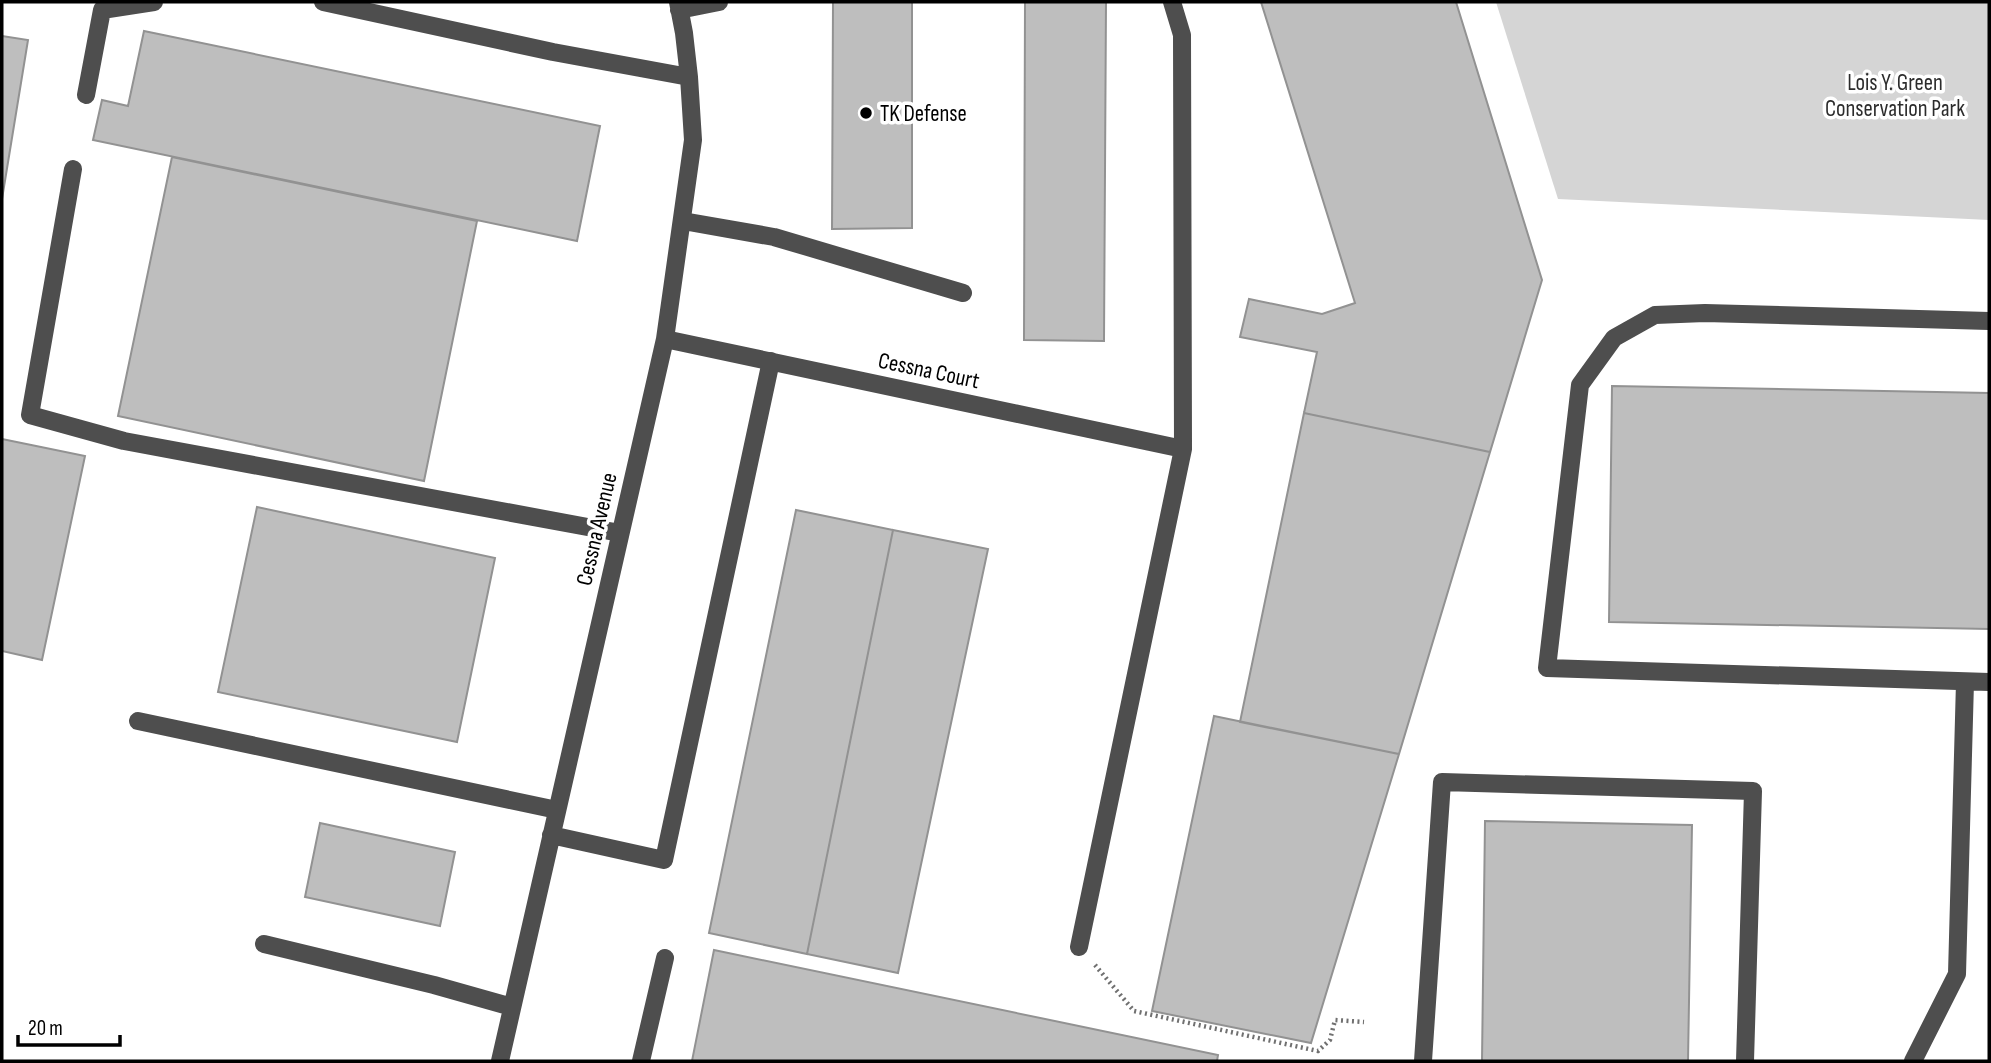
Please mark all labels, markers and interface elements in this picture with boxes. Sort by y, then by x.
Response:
park label: Lois Y. Green Conservation Park [1825,69,1965,123]
place label: TK Defense [880,100,967,128]
marker: TK Defense [858,105,874,121]
street label: Cessna Court [876,347,982,395]
street label: Cessna Avenue [570,470,624,588]
scale bar [18,1004,119,1048]
text: 20 m [28,1016,63,1041]

